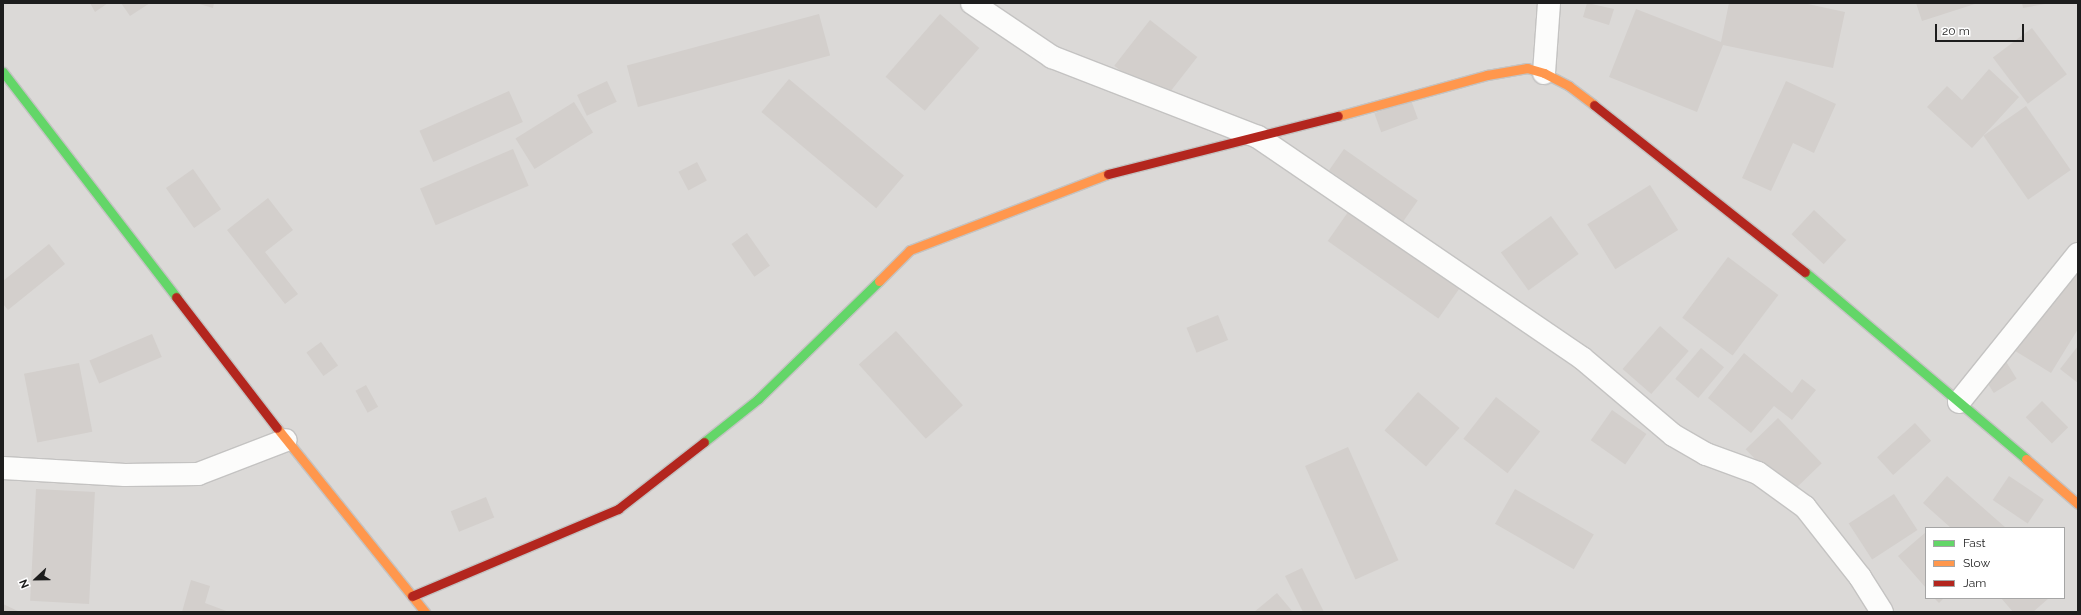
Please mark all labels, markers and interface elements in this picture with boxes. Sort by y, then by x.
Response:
scale bar [1937,16,2026,42]
text: 20 m [1942,24,1970,38]
legend [1925,527,2065,599]
text: Fast [1963,536,1986,550]
text: Slow [1963,556,1990,570]
north arrow [16,559,56,599]
text: Jam [1963,576,1986,590]
text: N [17,577,32,590]

